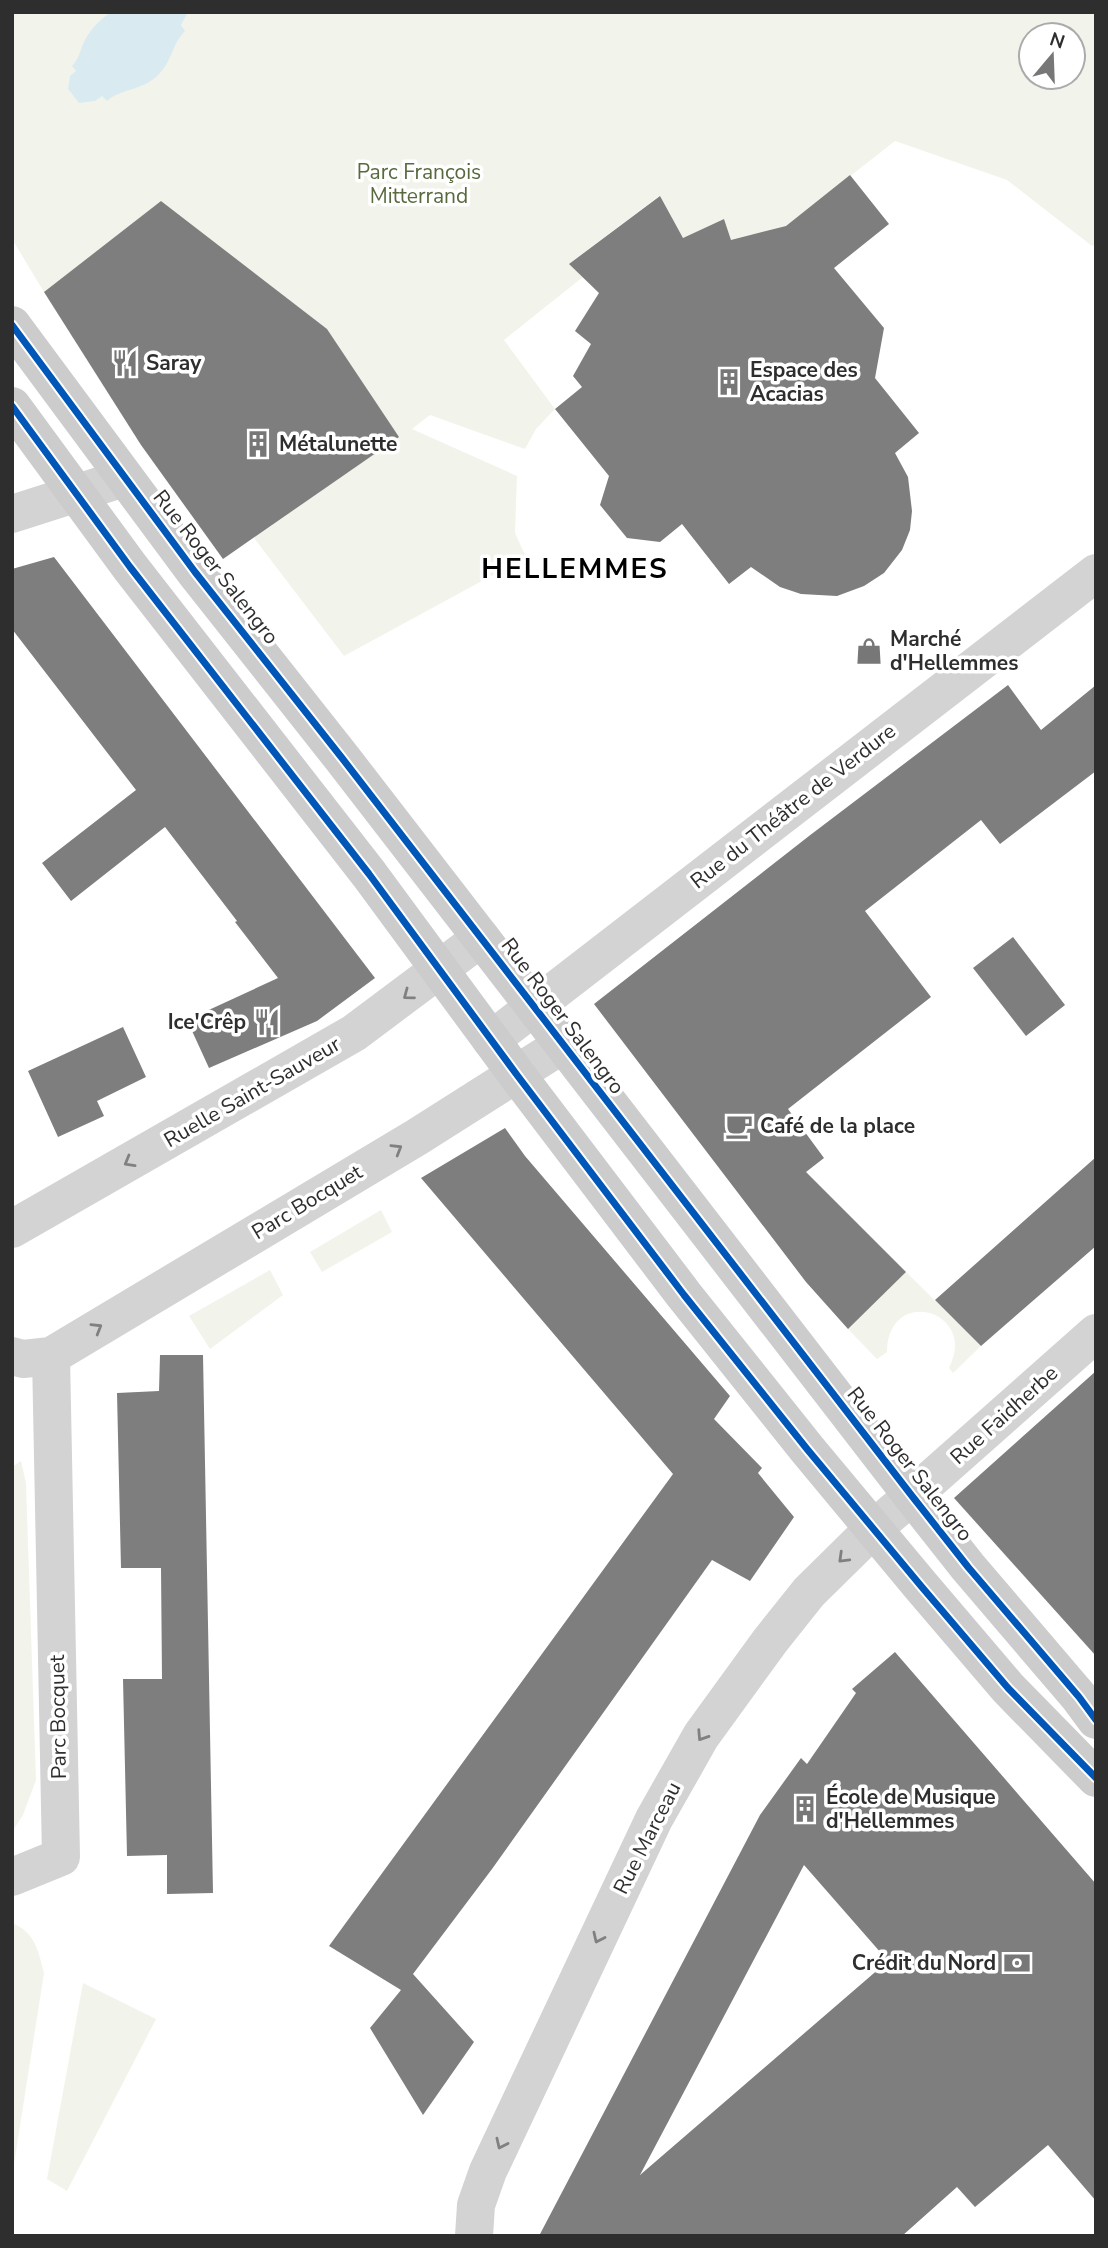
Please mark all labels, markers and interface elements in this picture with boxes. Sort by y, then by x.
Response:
north arrow [1017,21,1087,91]
text: N [1046,26,1068,55]
park label: Parc François Mitterrand [357,158,481,210]
restaurant icon: Saray [110,348,140,378]
place label: Saray [146,349,202,377]
place label: Espace des Acacias [750,356,858,408]
building icon: Espace des Acacias [714,367,744,397]
building icon: Métalunette [243,429,273,459]
place label: Métalunette [279,430,397,458]
street label: Rue Roger Salengro [147,484,285,650]
district label: HELLEMMES [481,550,669,588]
place label: Marché d'Hellemmes [890,625,1018,677]
shop icon: Marché d'Hellemmes [854,636,884,666]
street label: Rue du Théâtre de Verdure [685,717,901,895]
street label: Rue Roger Salengro [495,932,631,1100]
one-way arrow [403,986,415,999]
restaurant icon: Ice'Crêp [252,1007,282,1037]
place label: Ice'Crêp [168,1008,246,1036]
street label: Ruelle Saint-Sauveur [159,1030,346,1154]
cafe icon: Café de la place [724,1111,754,1141]
place label: Café de la place [760,1112,915,1140]
one-way arrow [390,1144,403,1157]
one-way arrow [124,1154,136,1167]
street label: Parc Bocquet [246,1158,368,1246]
one-way arrow [89,1324,102,1337]
street label: Rue Faidherbe [944,1359,1064,1471]
street label: Rue Roger Salengro [841,1381,979,1547]
one-way arrow [838,1550,851,1563]
street label: Parc Bocquet [43,1654,73,1779]
one-way arrow [697,1728,710,1741]
street label: Rue Marceau [607,1777,687,1899]
place label: École de Musique d'Hellemmes [826,1783,996,1835]
building icon: École de Musique d'Hellemmes [790,1794,820,1824]
one-way arrow [592,1931,606,1943]
bank icon: Crédit du Nord [1002,1948,1032,1978]
place label: Crédit du Nord [852,1949,996,1977]
one-way arrow [495,2137,509,2149]

